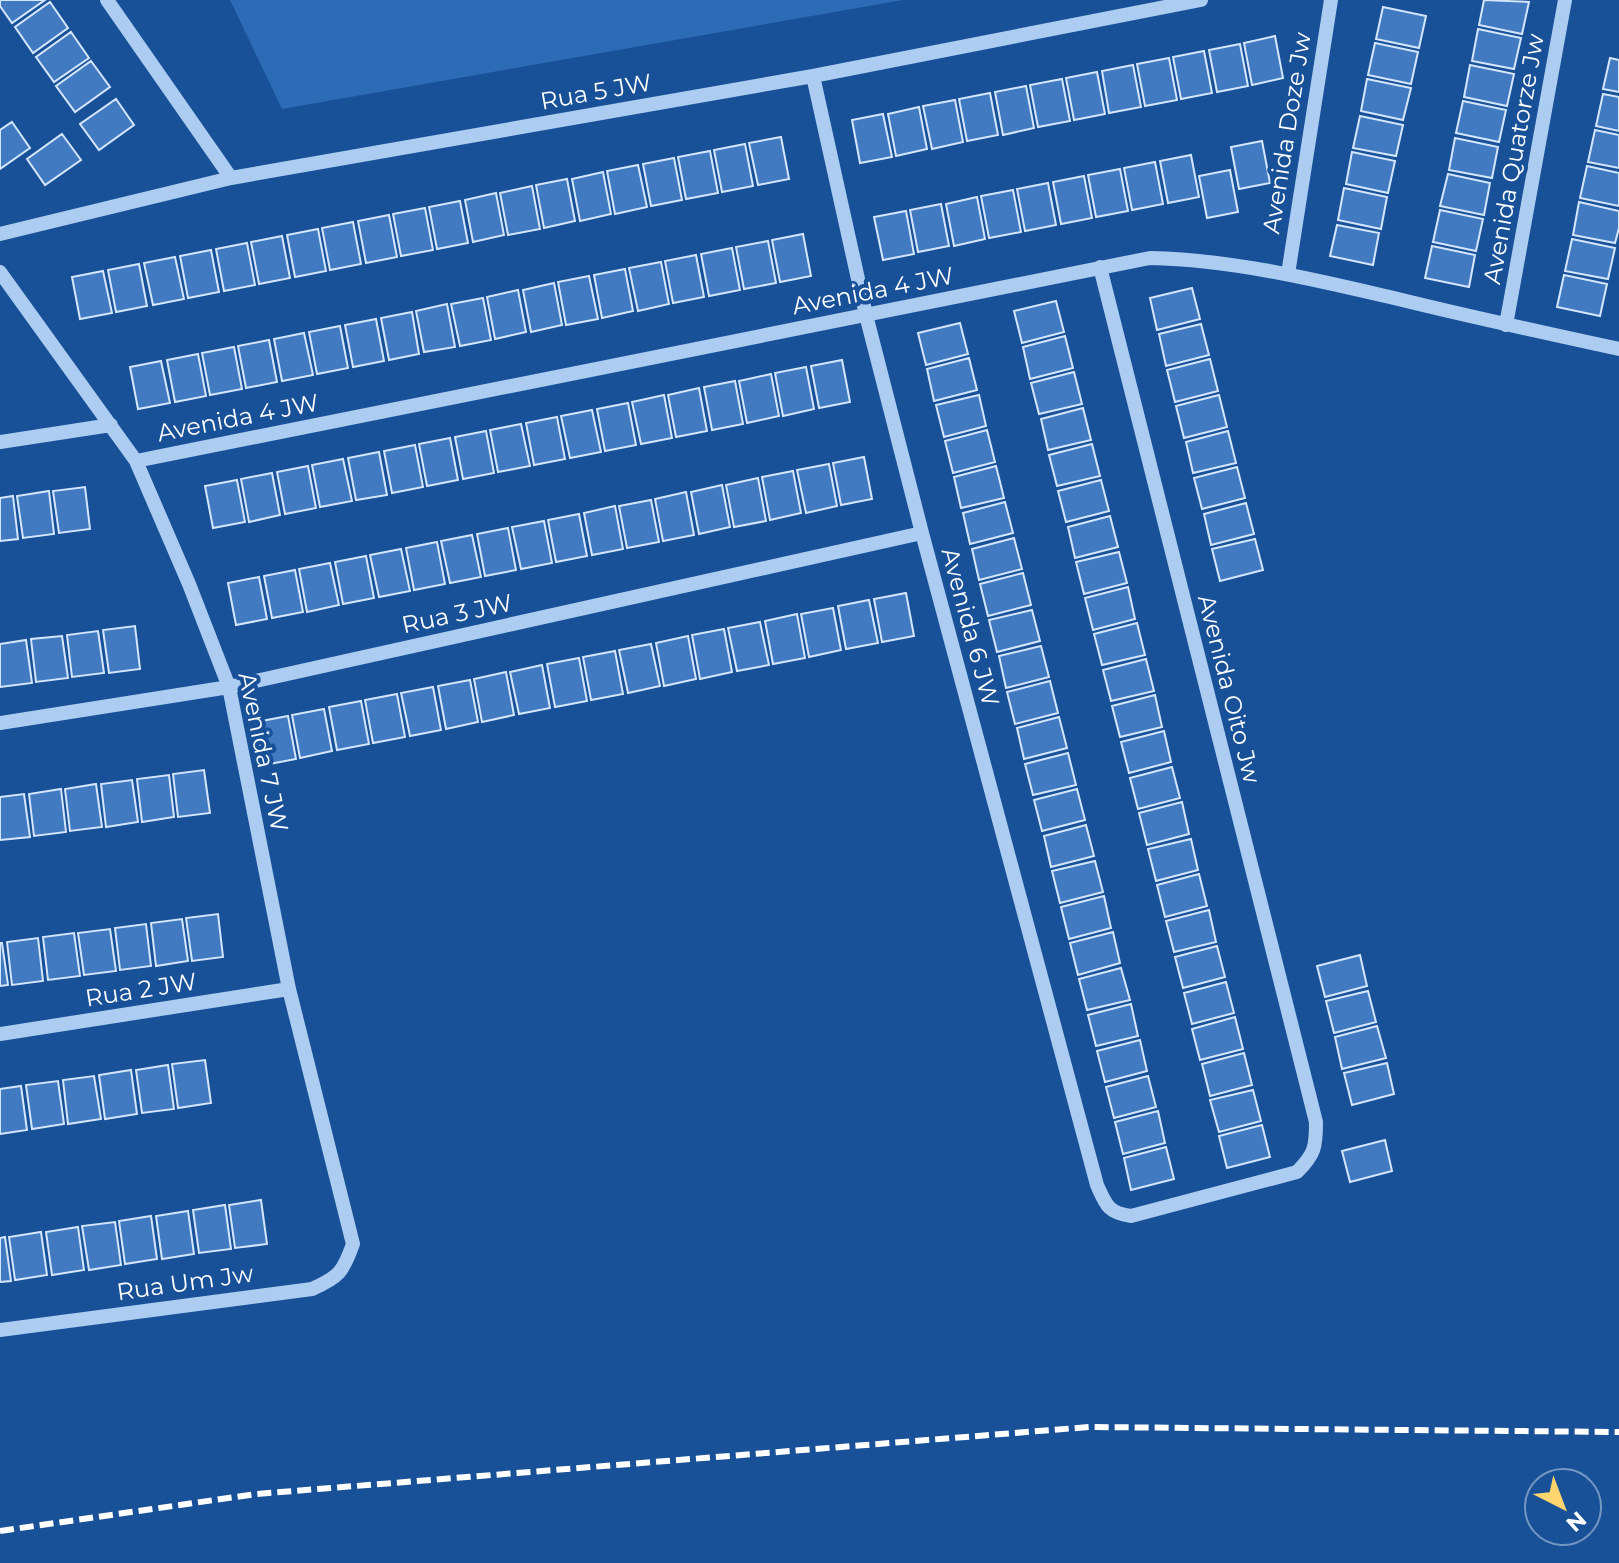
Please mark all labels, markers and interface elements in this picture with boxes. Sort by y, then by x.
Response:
street label: Avenida Doze Jw [1256,30,1317,236]
street label: Avenida Quatorze Jw [1477,32,1550,286]
street label: Rua 5 JW [538,67,654,116]
street label: Avenida 4 JW [790,261,956,320]
street label: Avenida 4 JW [155,388,321,447]
street label: Avenida 6 JW [935,545,1006,709]
street label: Rua 3 JW [399,588,515,639]
street label: Avenida Oito Jw [1192,592,1267,786]
street label: Avenida 7 JW [232,670,295,834]
street label: Rua 2 JW [83,966,199,1013]
street label: Rua Um Jw [115,1259,255,1306]
north arrow [1523,1467,1603,1547]
text: N [1560,1506,1592,1537]

